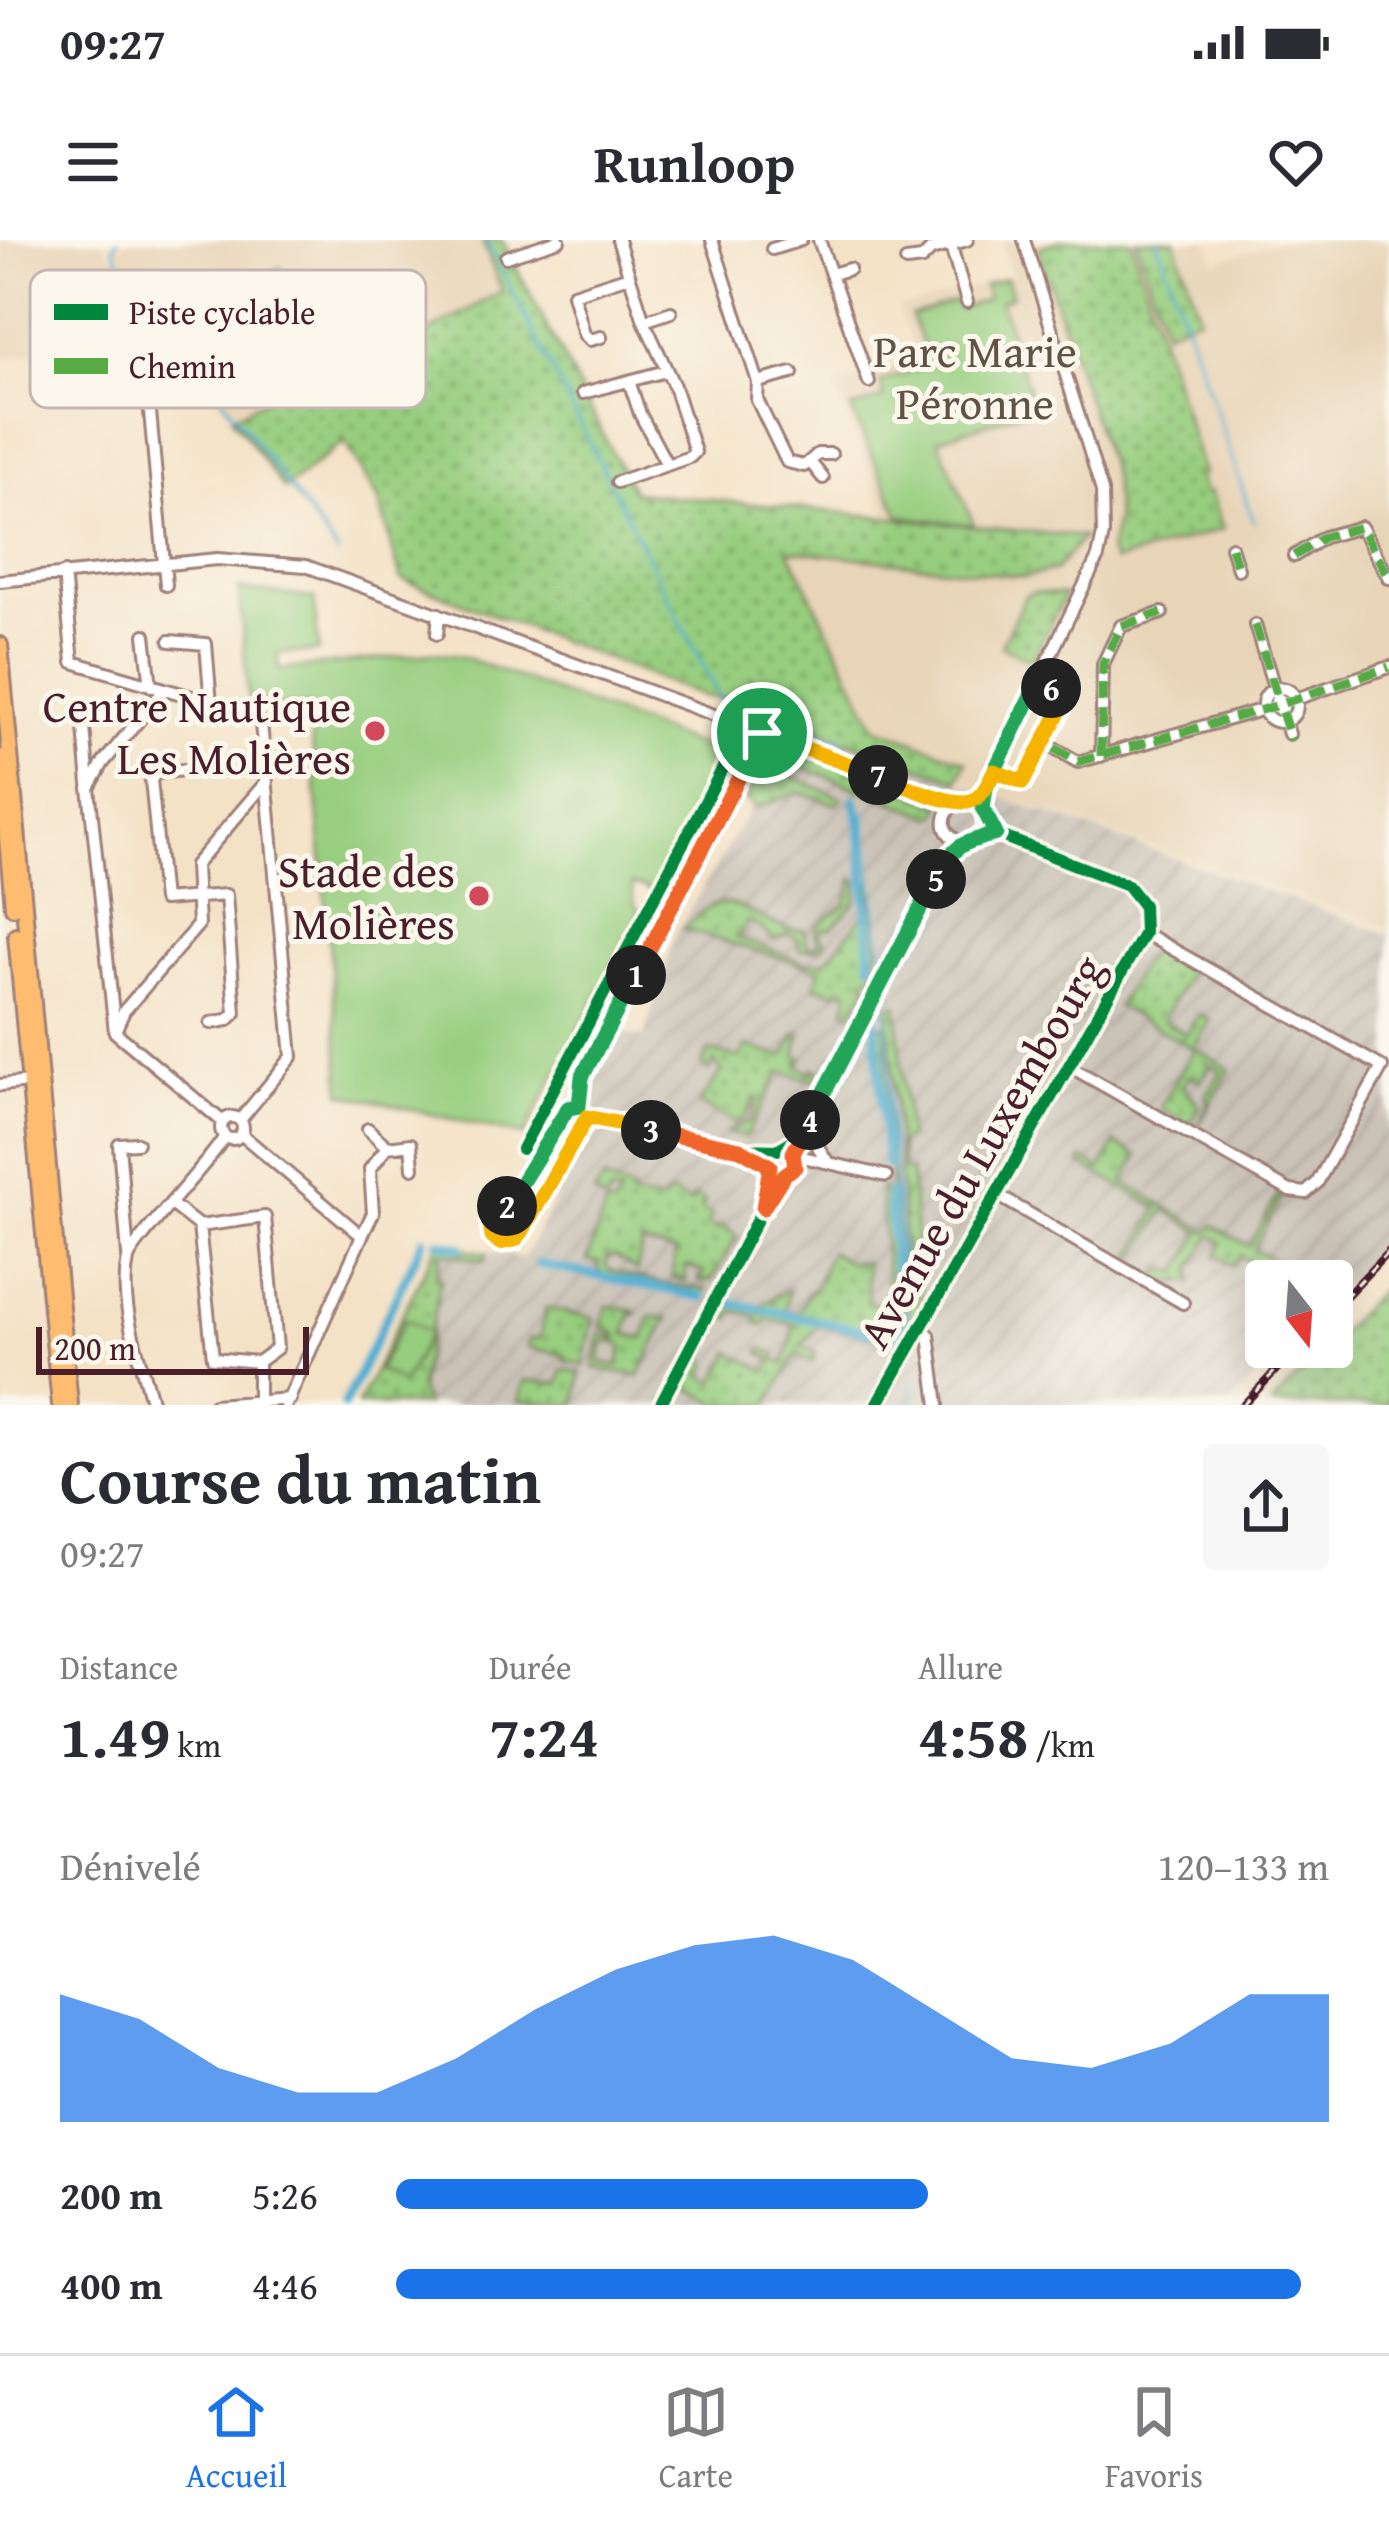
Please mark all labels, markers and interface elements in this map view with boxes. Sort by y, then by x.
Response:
text: 09:27 [60,10,166,75]
text: Runloop [594,123,795,202]
icon: menu [60,129,126,195]
icon: heart [1263,129,1329,195]
legend [30,270,426,408]
text: Piste cyclable [129,288,315,336]
park label: Parc Marie Péronne [873,318,1077,435]
text: Chemin [129,342,236,390]
pin: 6 [1021,658,1081,718]
text: 6 [1042,664,1060,712]
place label: Centre Nautique Les Molières [43,673,351,790]
pin [711,682,813,784]
icon: arrive [729,700,795,766]
marker: Centre Nautique Les Molières [362,718,388,744]
pin: 7 [848,745,908,805]
text: 7 [869,751,887,799]
place label: Stade des Molières [278,838,455,955]
pin: 5 [906,849,966,909]
text: 5 [927,855,945,903]
marker: Stade des Molières [466,883,492,909]
street label: Avenue du Luxembourg [841,942,1120,1360]
pin: 1 [606,945,666,1005]
text: 1 [627,951,645,999]
pin: 4 [780,1090,840,1150]
text: 4 [801,1096,819,1144]
pin: 3 [621,1100,681,1160]
text: 3 [642,1106,660,1154]
pin: 2 [477,1176,537,1236]
text: 2 [498,1182,516,1230]
north arrow [1245,1260,1353,1368]
map controls [1245,1260,1353,1368]
scale bar [36,1321,309,1374]
text: 200 m [54,1324,136,1372]
text: Course du matin [60,1430,541,1527]
button: share [1203,1444,1329,1570]
text: 09:27 [60,1524,145,1581]
text: Distance [60,1643,178,1691]
text: Durée [489,1643,571,1691]
text: Allure [918,1643,1003,1691]
text: 1.49 [60,1691,170,1779]
text: 7:24 [489,1691,599,1779]
text: 4:58 [918,1691,1028,1779]
text: km [170,1721,221,1769]
text: /km [1028,1721,1095,1769]
text: Dénivelé [60,1837,201,1894]
text: 120–133 m [1157,1837,1329,1894]
text: 200 m [60,2166,163,2223]
text: 5:26 [252,2166,318,2223]
text: 400 m [60,2256,163,2313]
text: 4:46 [252,2256,318,2313]
tab: Accueil [186,2379,287,2499]
tab: Carte [659,2379,733,2499]
tab: Favoris [1105,2379,1203,2499]

